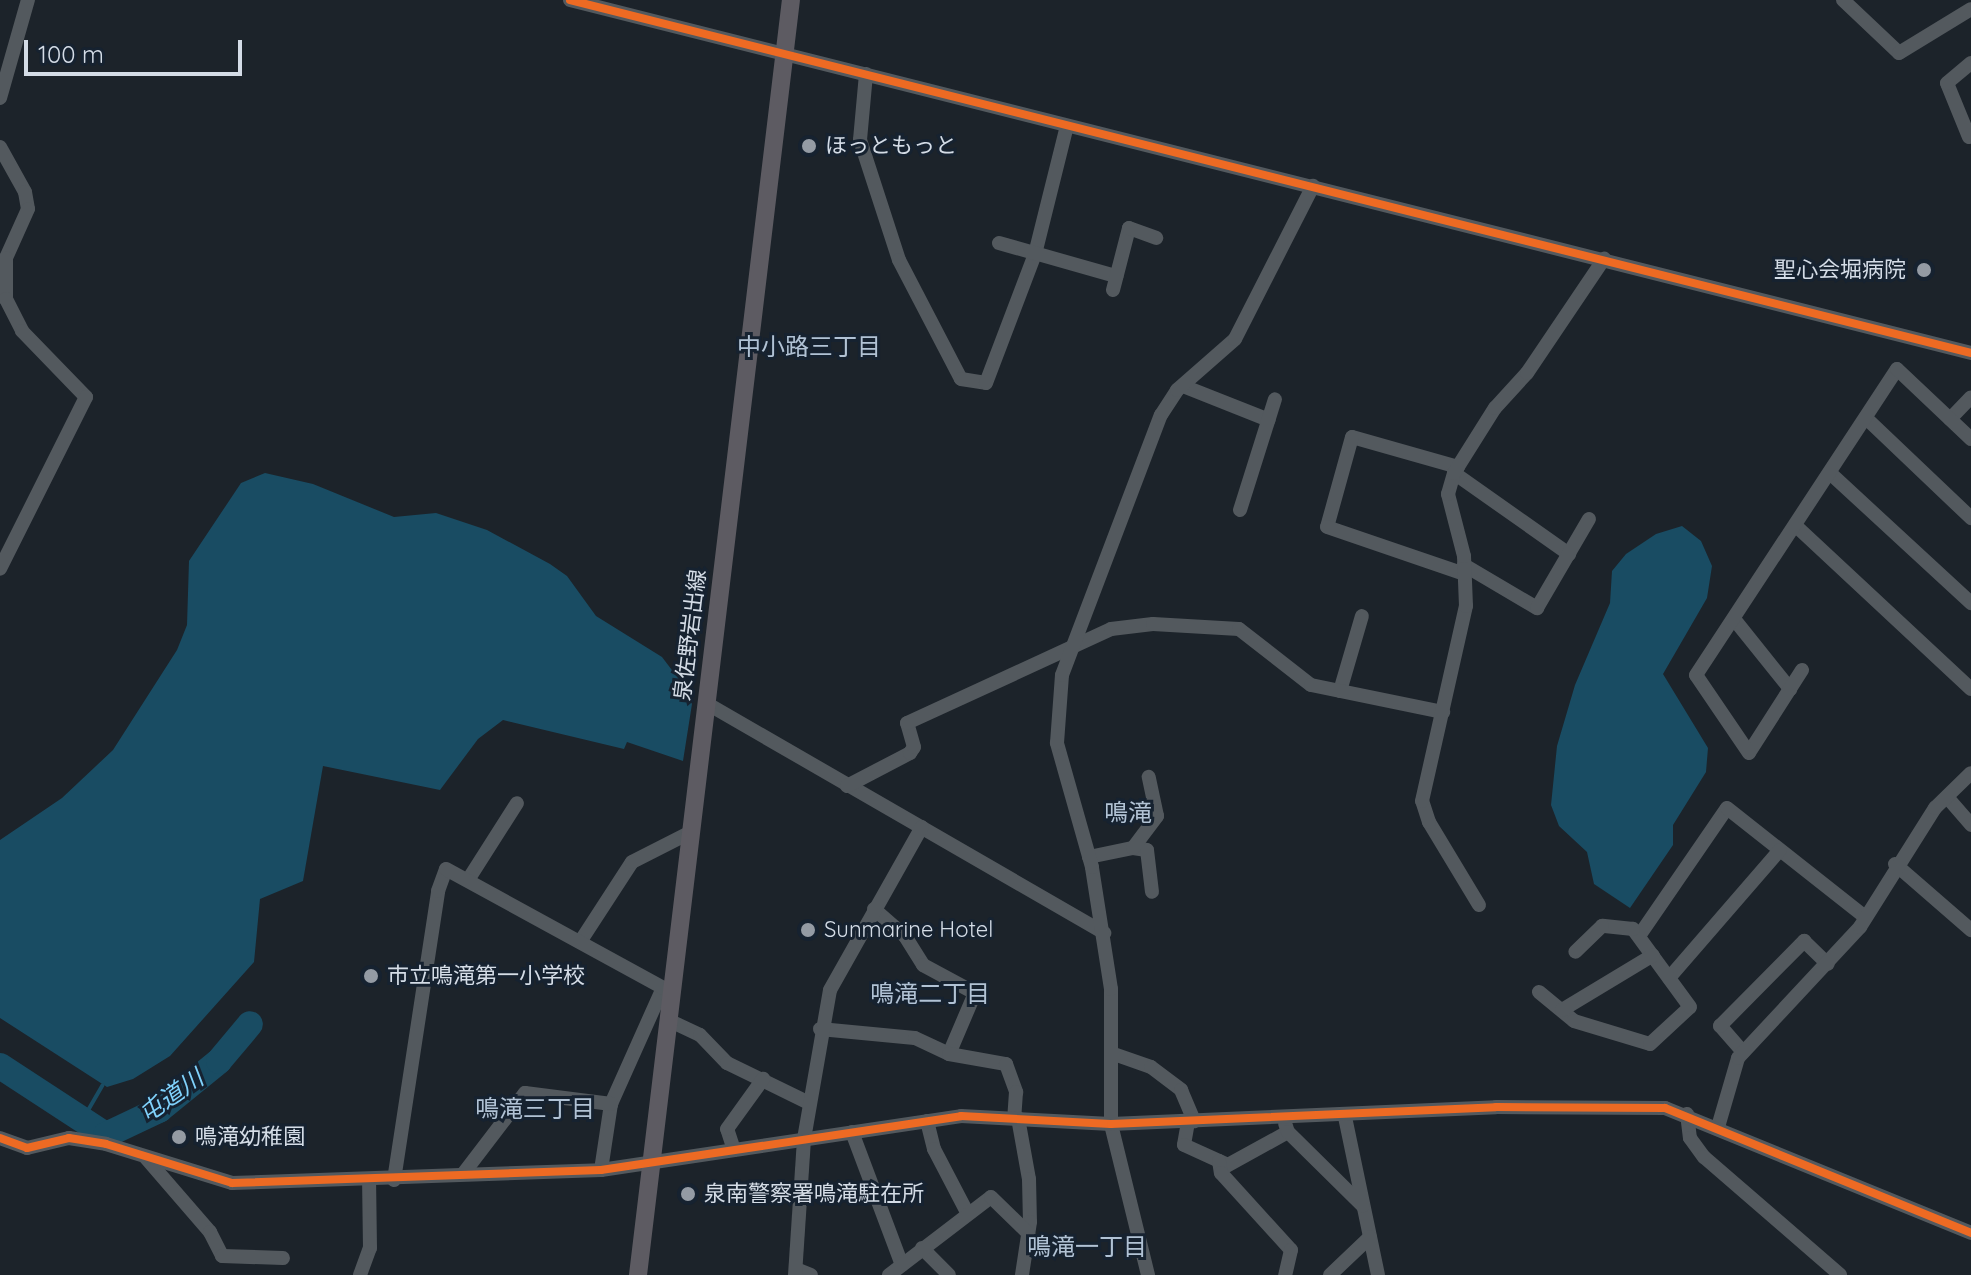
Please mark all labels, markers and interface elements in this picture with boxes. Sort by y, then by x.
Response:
scale bar [28,24,246,74]
text: 100 m [38,39,104,69]
place label: ほっともっと [825,133,957,159]
marker: ほっともっと [800,137,818,155]
place label: 聖心会堀病院 [1774,257,1906,283]
marker: 聖心会堀病院 [1913,259,1935,281]
district label: 中小路三丁目 [737,333,881,361]
street label: 泉佐野岩出線 [669,568,711,702]
district label: 鳴滝 [1104,799,1152,827]
place label: Sunmarine Hotel [824,917,993,943]
marker: Sunmarine Hotel [799,921,817,939]
place label: 市立鳴滝第一小学校 [387,963,585,989]
marker: 市立鳴滝第一小学校 [362,967,380,985]
district label: 鳴滝二丁目 [870,980,990,1008]
water label: 屯道川 [133,1064,209,1128]
district label: 鳴滝三丁目 [475,1095,595,1123]
place label: 鳴滝幼稚園 [195,1124,305,1150]
marker: 鳴滝幼稚園 [170,1128,188,1146]
place label: 泉南警察署鳴滝駐在所 [704,1181,924,1207]
marker: 泉南警察署鳴滝駐在所 [679,1185,697,1203]
district label: 鳴滝一丁目 [1027,1233,1147,1261]

